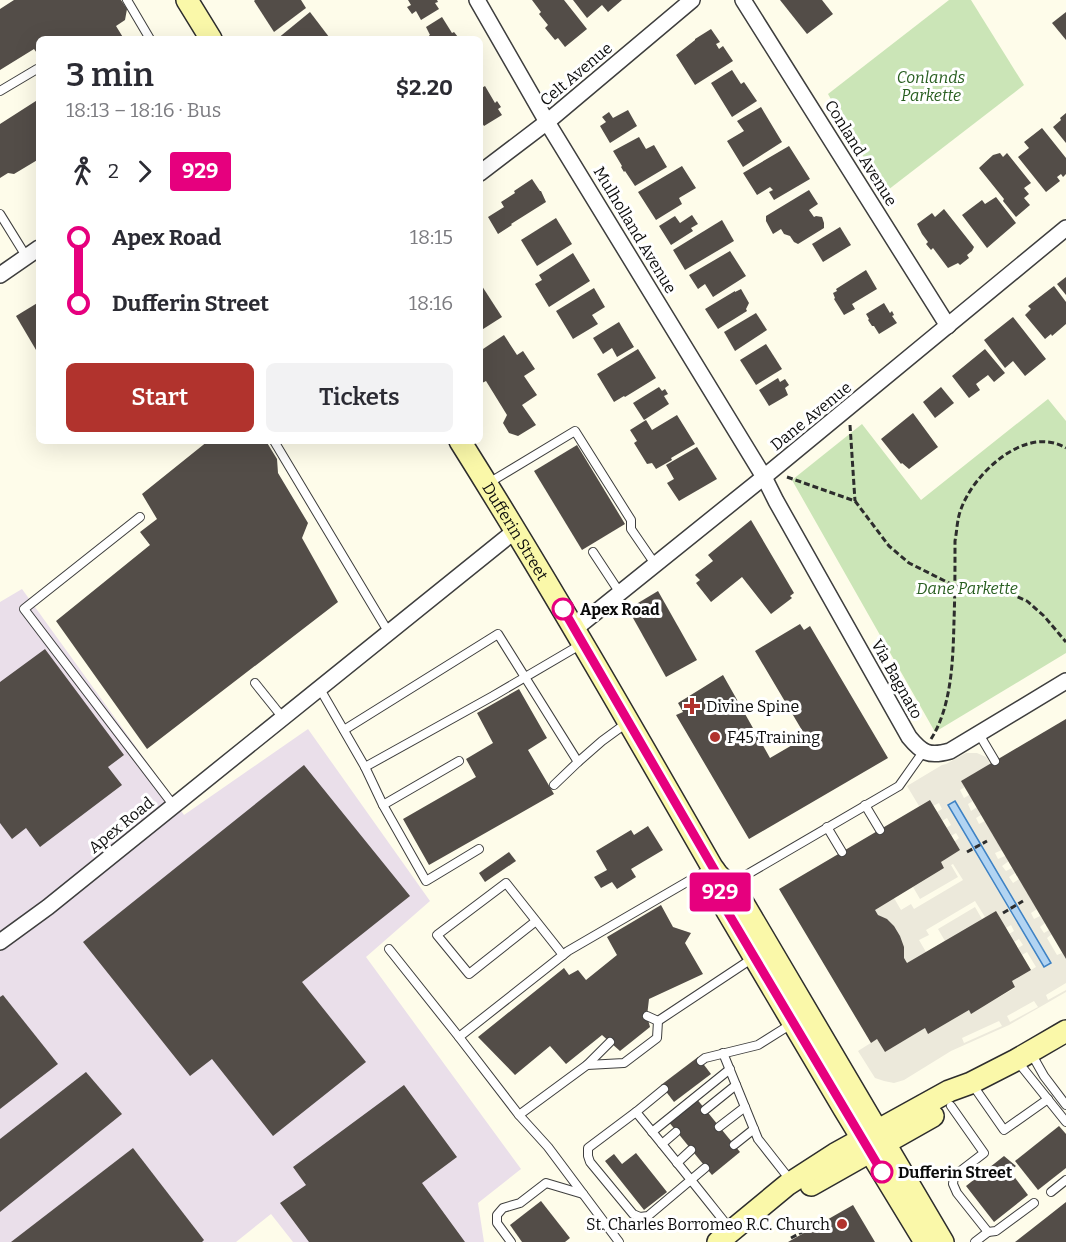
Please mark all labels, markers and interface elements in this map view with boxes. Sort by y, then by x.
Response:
street label: Celt Avenue [536,38,616,110]
text: 3 min [66,55,154,95]
park label: Conlands Parkette [897,68,966,105]
text: $2.20 [396,74,453,101]
street label: Conland Avenue [821,96,901,210]
text: 18:13 – 18:16 · Bus [66,98,221,122]
icon: walk [66,155,99,188]
icon: forward [128,155,161,188]
text: 929 [182,158,219,184]
text: 2 [108,159,119,183]
street label: Mulholland Avenue [590,163,680,297]
text: Apex Road [112,224,221,251]
text: 18:15 [410,225,453,249]
text: Dufferin Street [112,290,269,317]
text: 18:16 [409,291,453,315]
button: Start [66,363,254,432]
button: Tickets [266,363,453,432]
street label: Dane Avenue [767,378,855,454]
street label: Dufferin Street [479,479,553,584]
park label: Dane Parkette [916,579,1018,598]
marker: Apex Road [552,598,574,620]
place label: Apex Road [580,600,660,619]
street label: Via Bagnato [867,636,927,722]
marker: Divine Spine [683,697,701,715]
place label: Divine Spine [706,697,799,716]
place label: F45 Training [727,728,820,747]
marker: F45 Training [708,730,722,744]
street label: Apex Road [85,793,158,857]
line badge: 929 [686,872,754,912]
text: 929 [702,879,738,905]
marker: Dufferin Street [871,1161,893,1183]
place label: Dufferin Street [898,1163,1013,1182]
place label: St. Charles Borromeo R.C. Church [586,1215,830,1234]
marker: St. Charles Borromeo R.C. Church [835,1217,849,1231]

